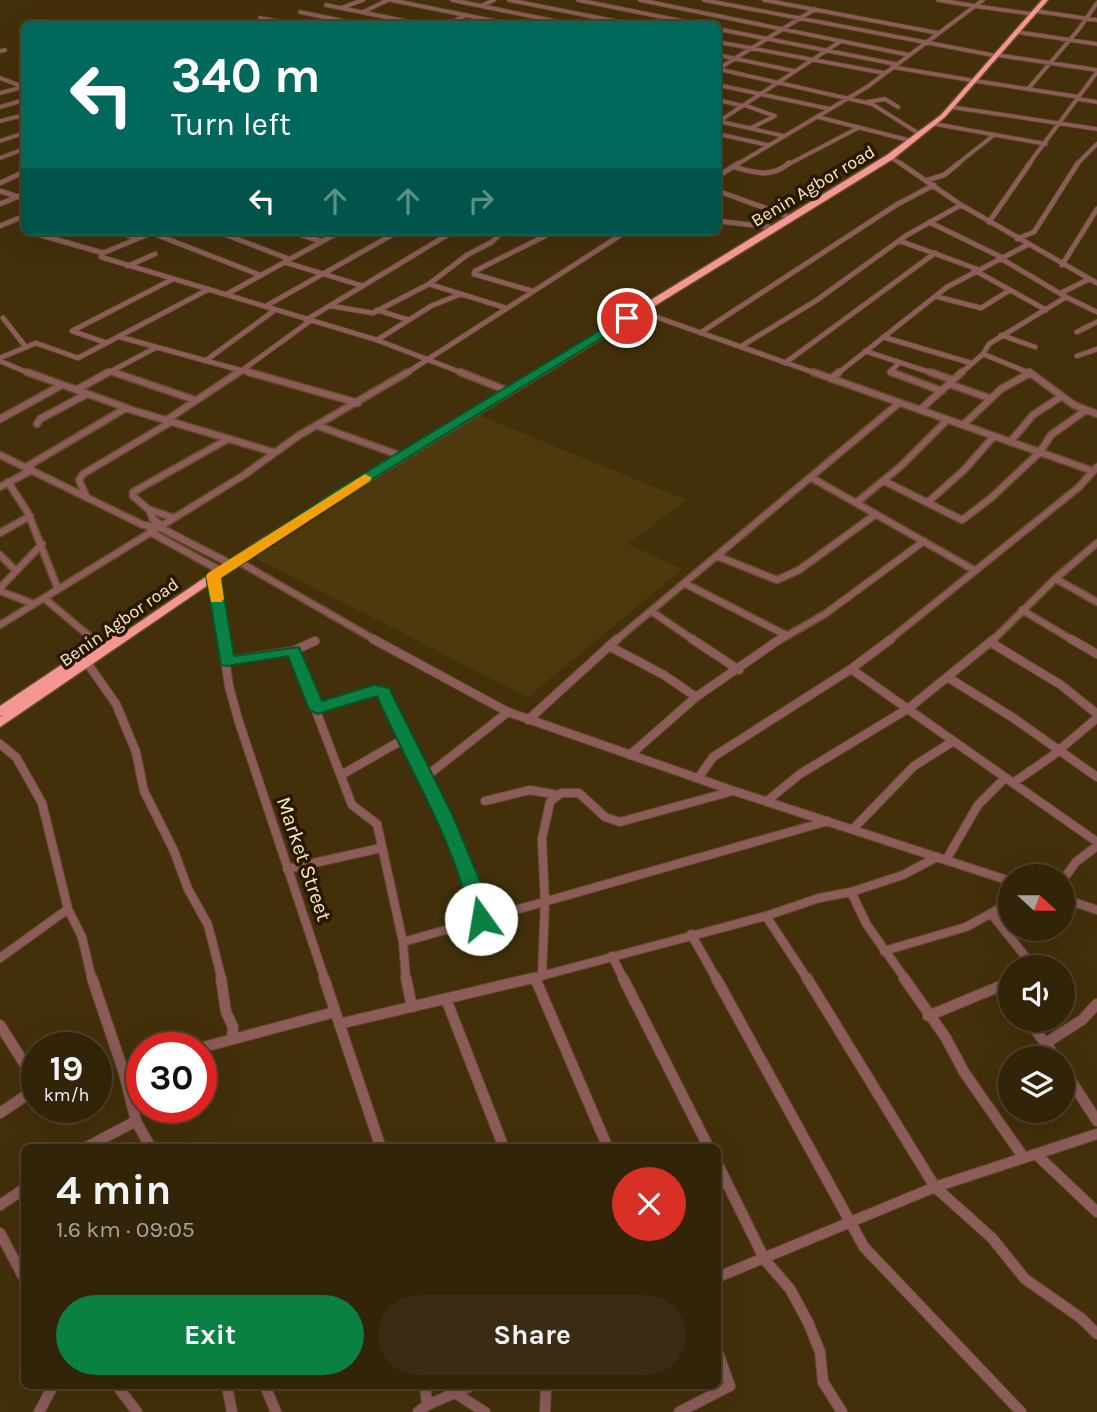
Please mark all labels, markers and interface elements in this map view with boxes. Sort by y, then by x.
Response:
text: 340 m [171,47,321,104]
icon: left [56,49,147,140]
text: Turn left [171,106,291,143]
street label: Benin Agbor road [747,140,879,232]
icon: left [243,182,281,220]
icon: ahead [316,182,354,220]
icon: ahead [389,182,427,220]
icon: right [462,182,500,220]
pin [597,288,657,348]
icon: arrive [608,299,646,337]
street label: Benin Agbor road [55,573,183,671]
street label: Market Street [271,794,337,924]
north arrow [998,864,1074,942]
map controls [998,864,1075,1123]
position arrow [444,882,518,956]
button: sound [998,955,1075,1032]
speed limit sign: 30 [126,1032,217,1123]
button: layers [998,1046,1075,1123]
text: 19 [50,1048,83,1089]
text: km/h [44,1084,89,1106]
text: 4 min [56,1165,171,1215]
button: close [612,1167,686,1241]
text: 1.6 km · 09:05 [56,1216,195,1243]
button: Exit [56,1295,364,1375]
button: Share [378,1295,686,1375]

